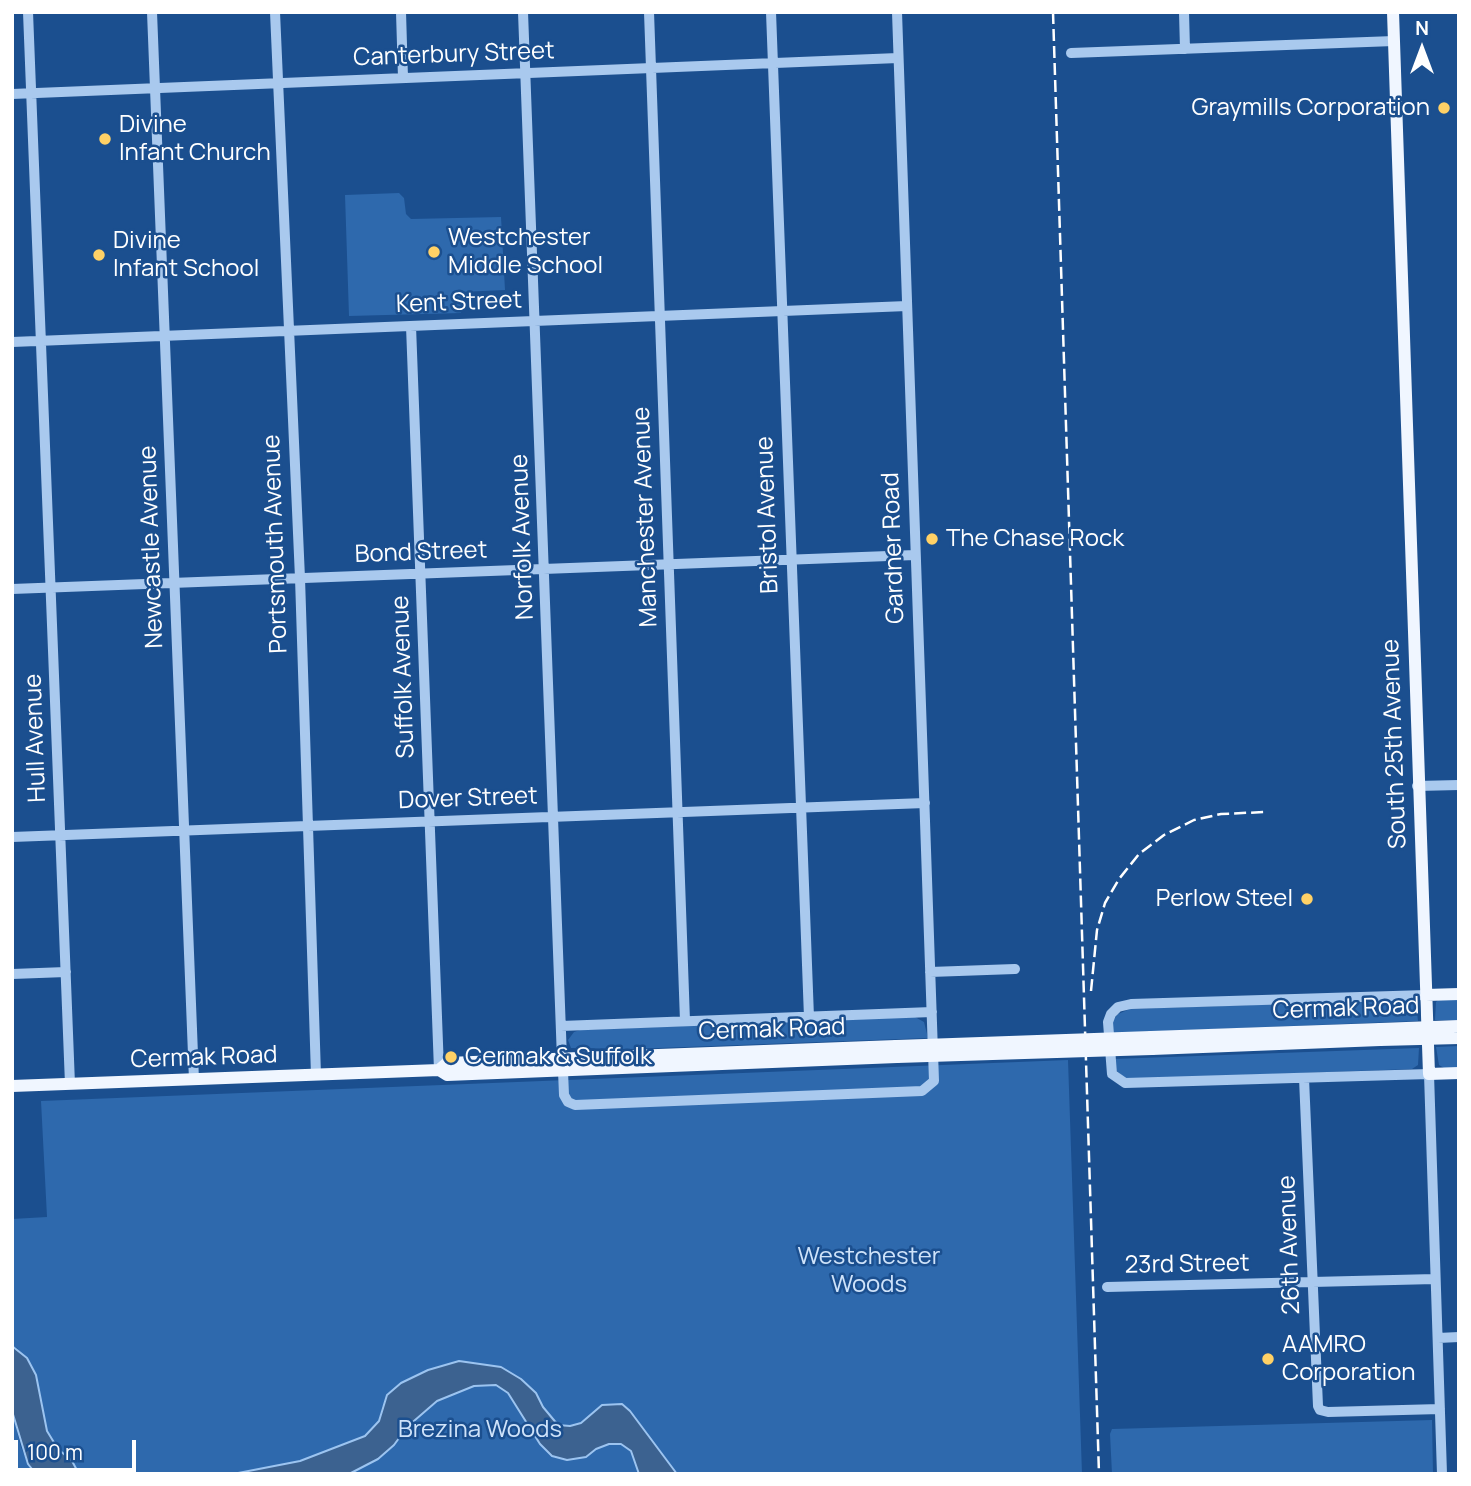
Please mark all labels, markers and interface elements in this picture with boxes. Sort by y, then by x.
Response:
north arrow [1387,14,1457,84]
text: N [1415,15,1429,41]
street label: Canterbury Street [353,37,555,73]
place label: Graymills Corporation [1191,94,1430,122]
marker: Graymills Corporation [1436,100,1452,116]
place label: Divine Infant Church [119,111,271,167]
marker: Divine Infant Church [97,131,113,147]
place label: Westchester Middle School [448,224,603,280]
place label: Divine Infant School [113,227,259,283]
marker: Westchester Middle School [426,244,442,260]
marker: Divine Infant School [91,247,107,263]
street label: Kent Street [395,286,523,320]
street label: Manchester Avenue [628,406,664,628]
street label: Portsmouth Avenue [258,434,294,654]
street label: Bristol Avenue [751,436,785,594]
street label: Newcastle Avenue [134,445,170,649]
street label: Norfolk Avenue [506,454,540,620]
street label: Gardner Road [877,472,911,624]
place label: The Chase Rock [946,525,1124,553]
marker: The Chase Rock [924,531,940,547]
street label: Bond Street [354,536,488,570]
street label: Suffolk Avenue [387,595,421,759]
street label: South 25th Avenue [1377,638,1413,850]
street label: Hull Avenue [19,673,53,803]
street label: Dover Street [398,782,538,816]
place label: Perlow Steel [1156,885,1293,913]
marker: Perlow Steel [1299,891,1315,907]
street label: Cermak Road [1272,992,1420,1026]
street label: Cermak Road [698,1013,846,1047]
street label: Cermak Road [130,1041,278,1075]
place label: Cermak & Suffolk [465,1043,652,1071]
marker: Cermak & Suffolk [443,1049,459,1065]
street label: 26th Avenue [1273,1175,1307,1315]
park label: Westchester Woods [798,1243,940,1299]
street label: 23rd Street [1124,1250,1250,1280]
place label: AAMRO Corporation [1282,1331,1416,1387]
marker: AAMRO Corporation [1260,1351,1276,1367]
park label: Brezina Woods [398,1416,562,1444]
scale bar [18,1426,140,1470]
text: 100 m [27,1438,83,1466]

